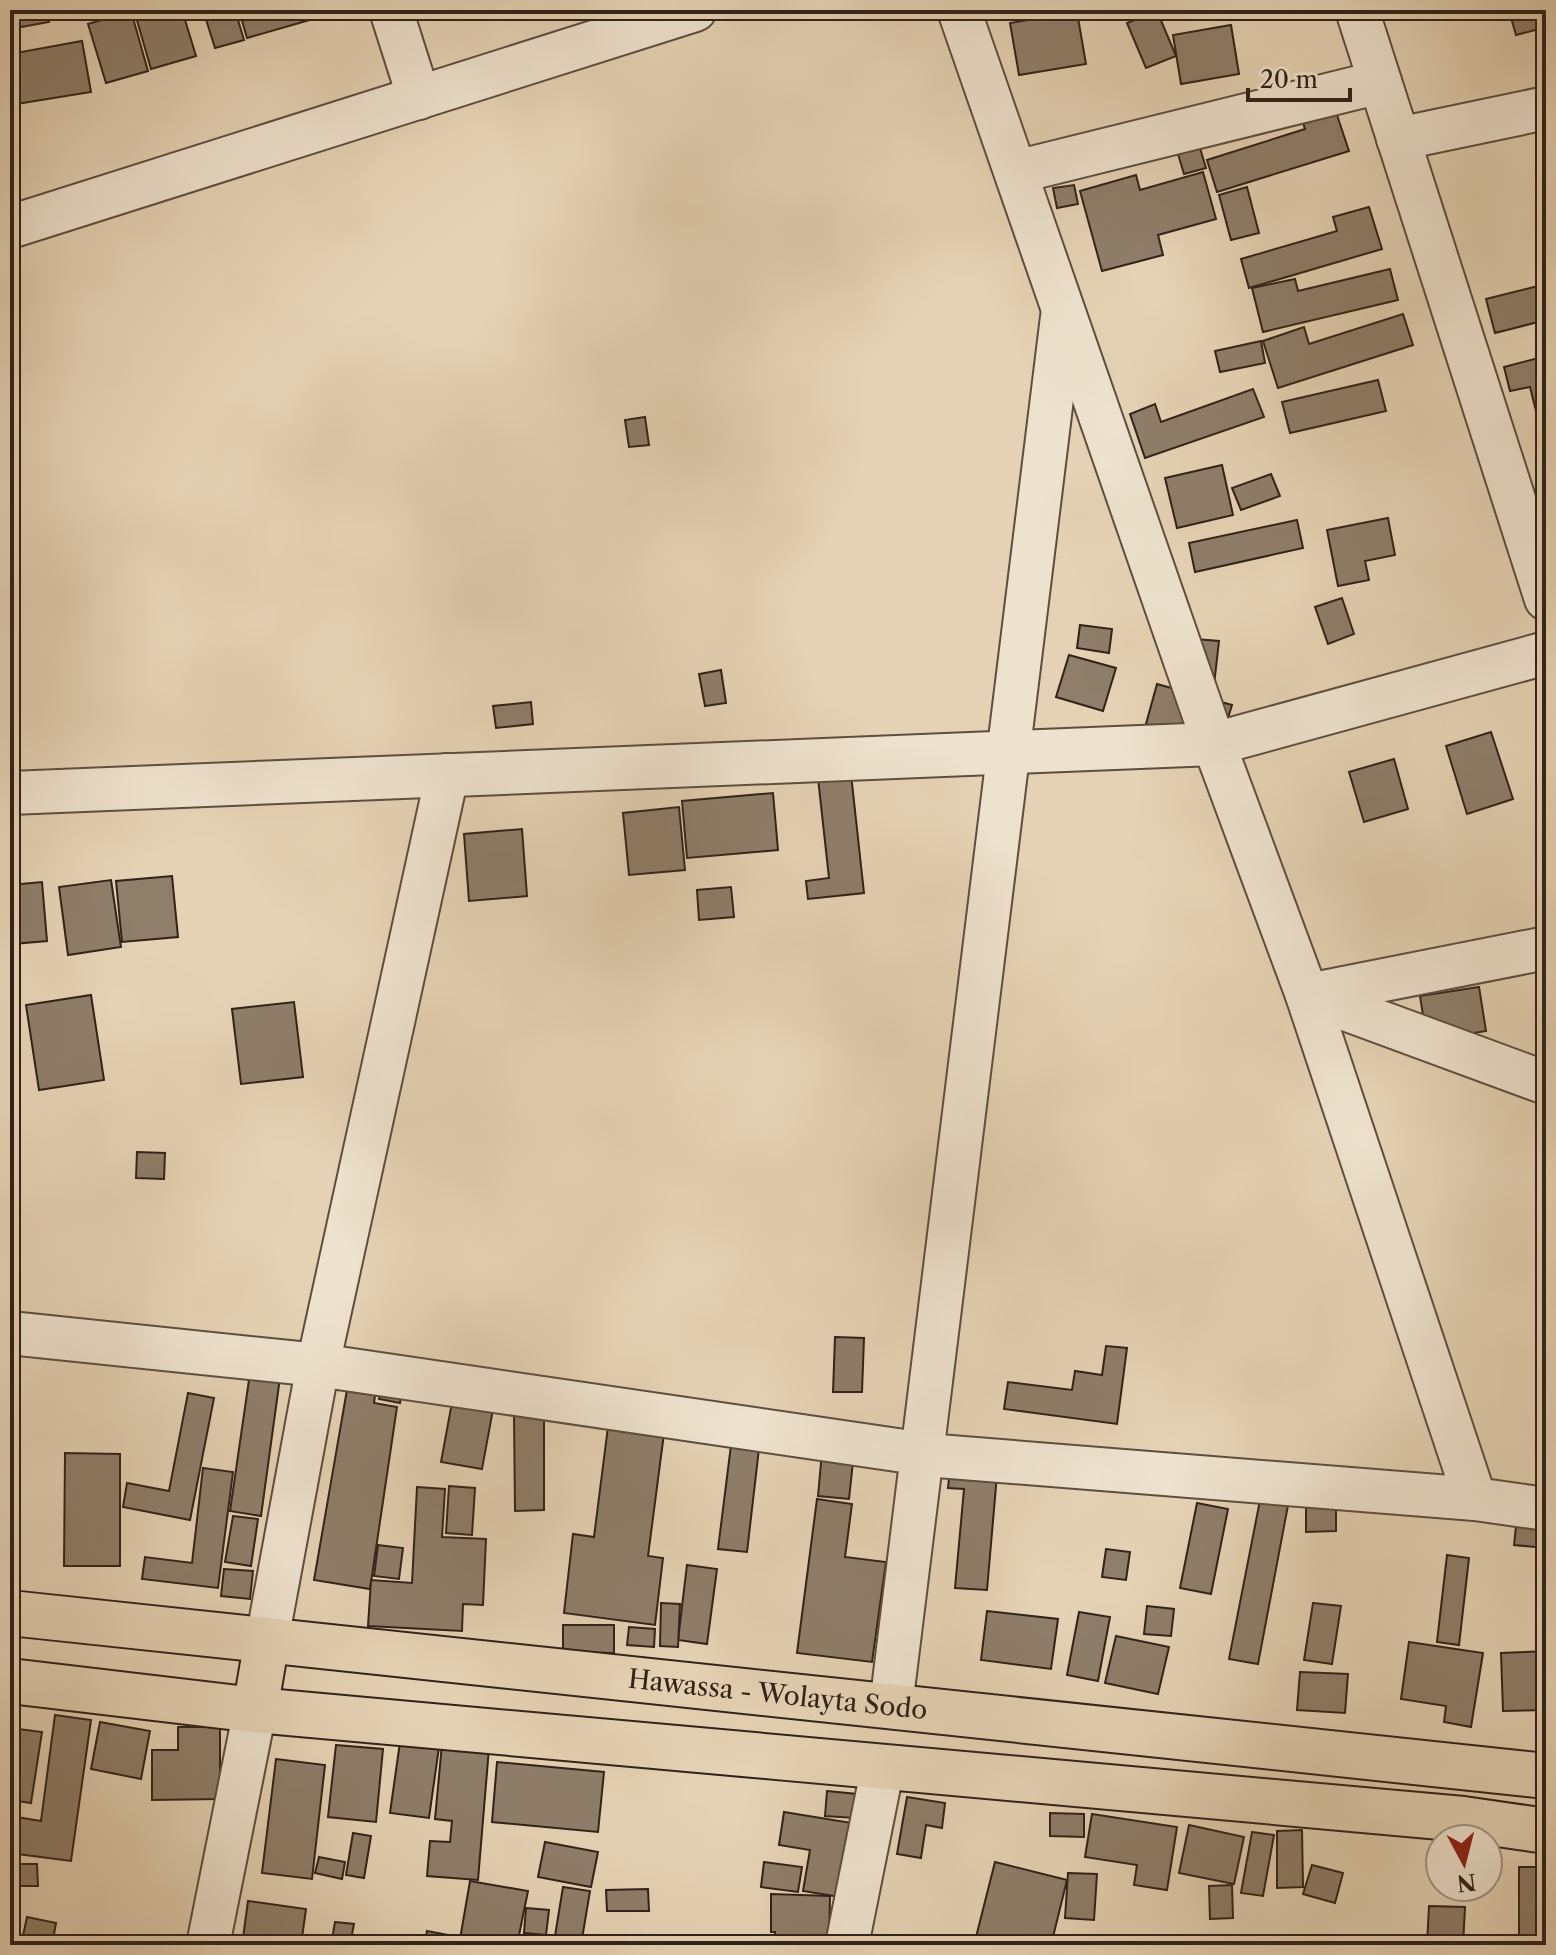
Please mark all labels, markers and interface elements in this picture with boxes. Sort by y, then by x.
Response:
scale bar [1248,52,1350,102]
text: 20 m [1260,65,1318,94]
street label: Hawassa - Wolayta Sodo [626,1663,929,1726]
north arrow [1424,1823,1504,1903]
text: N [1455,1868,1478,1897]

